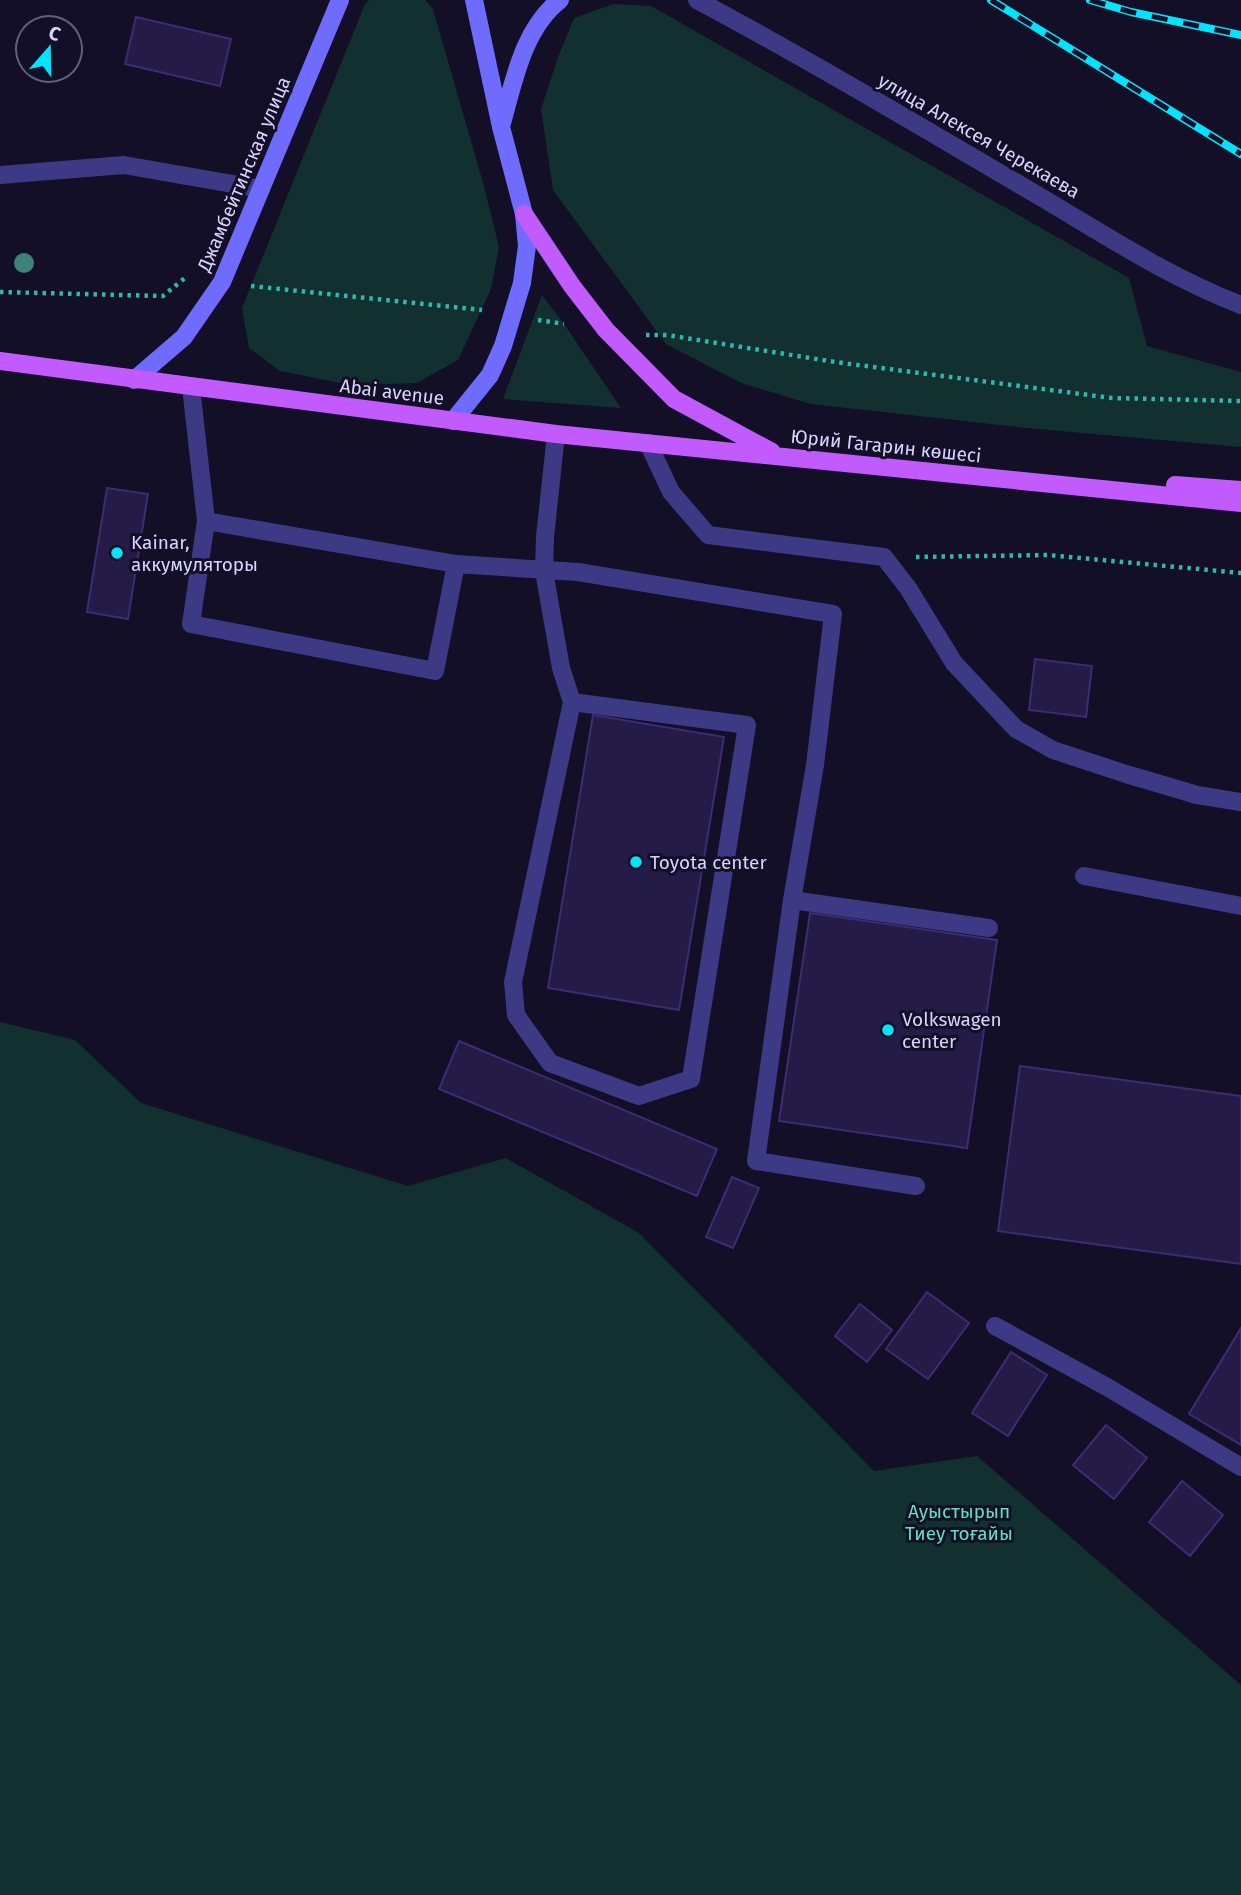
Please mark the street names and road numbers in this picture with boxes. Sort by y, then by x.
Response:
street label: улица Алексея Черекаева [874,69,1084,203]
street label: Джамбейтинская улица [192,73,296,276]
street label: Abai avenue [339,374,445,410]
street label: Юрий Гагарин көшесі [789,425,983,467]

